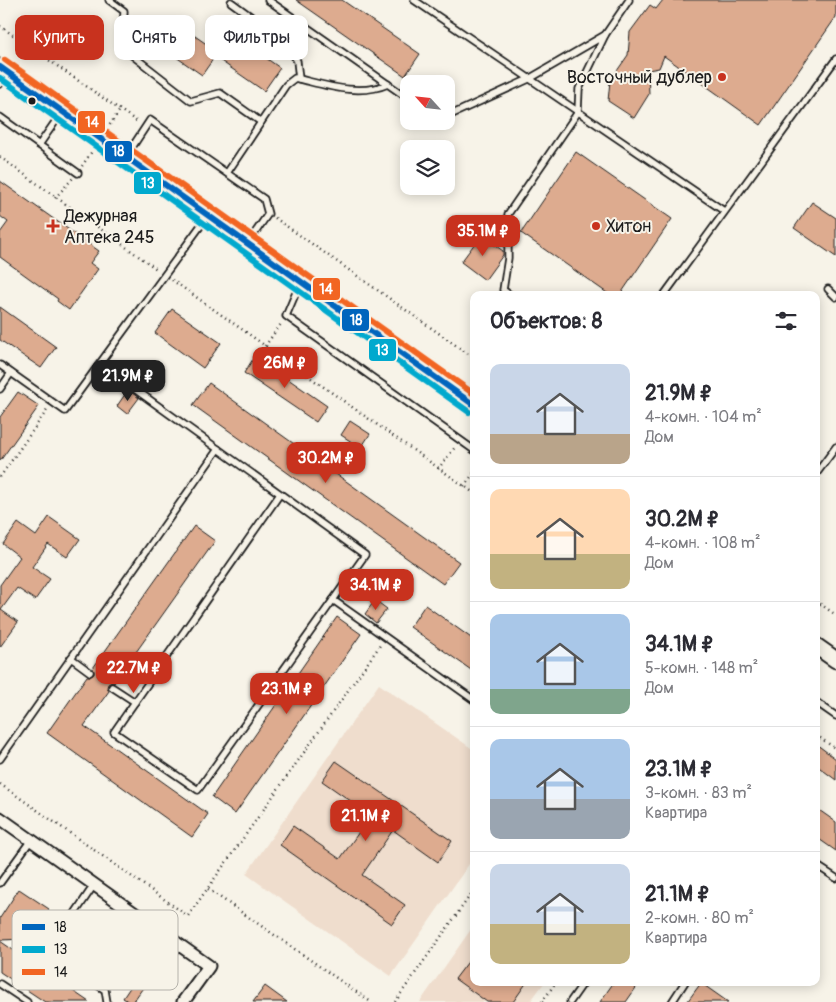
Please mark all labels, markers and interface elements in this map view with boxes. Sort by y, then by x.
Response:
chip: Купить [15,15,104,60]
chip: Снять [114,15,195,60]
chip: Фильтры [205,15,308,60]
place label: Восточный дублер [567,66,712,89]
marker: Восточный дублер [716,71,728,83]
north arrow [400,75,455,130]
map controls [400,75,455,195]
unlabelled marker [27,96,37,106]
line badge: 14 [77,110,106,134]
text: 14 [85,114,100,131]
line badge: 18 [104,140,133,163]
button: layers [400,140,455,195]
text: 18 [112,143,124,160]
line badge: 13 [133,171,162,195]
text: 13 [141,175,155,192]
place label: Дежурная Аптека 245 [63,205,155,249]
pin: 35.1M ₽ [437,214,529,257]
place label: Хитон [606,215,651,238]
marker: Дежурная Аптека 245 [46,219,60,233]
marker: Хитон [590,220,602,232]
text: 35.1M ₽ [457,221,509,241]
line badge: 14 [312,277,341,301]
text: 14 [319,281,334,298]
icon: filters [772,307,800,335]
line badge: 18 [341,308,370,332]
text: Объектов: 8 [490,308,602,335]
text: 18 [350,312,362,329]
line badge: 13 [368,338,397,362]
text: 13 [375,342,389,359]
pin: 26M ₽ [250,346,320,389]
text: 26M ₽ [264,353,306,373]
pin: 21.9M ₽ [82,360,174,402]
text: 21.9M ₽ [102,366,154,386]
text: 21.9M ₽ [645,380,713,407]
icon: home [530,384,590,444]
text: 4-комн. · 104 m² [645,407,762,427]
text: Дом [645,427,674,447]
pin: 30.2M ₽ [280,442,372,484]
text: 30.2M ₽ [298,448,354,468]
text: 30.2M ₽ [645,506,720,533]
icon: home [530,509,590,569]
text: 4-комн. · 108 m² [645,533,761,553]
text: Дом [645,553,674,573]
pin: 34.1M ₽ [330,568,422,611]
text: 34.1M ₽ [350,575,402,595]
text: 34.1M ₽ [645,631,714,658]
icon: home [530,634,590,694]
pin: 22.7M ₽ [88,652,180,694]
text: 22.7M ₽ [107,658,161,678]
text: 5-комн. · 148 m² [645,658,758,678]
pin: 23.1M ₽ [241,672,333,715]
text: Дом [645,678,674,698]
text: 23.1M ₽ [261,679,313,699]
text: 23.1M ₽ [645,756,713,783]
icon: home [530,759,590,819]
text: 3-комн. · 83 m² [645,783,752,803]
pin: 21.1M ₽ [320,800,412,842]
text: Квартира [645,803,707,823]
text: 21.1M ₽ [341,806,391,826]
text: 21.1M ₽ [645,881,710,908]
icon: home [530,884,590,944]
text: 2-комн. · 80 m² [645,908,754,928]
legend [12,910,178,990]
text: 18 [54,919,67,936]
text: Квартира [645,928,707,948]
text: 13 [54,941,67,958]
text: 14 [54,964,68,981]

